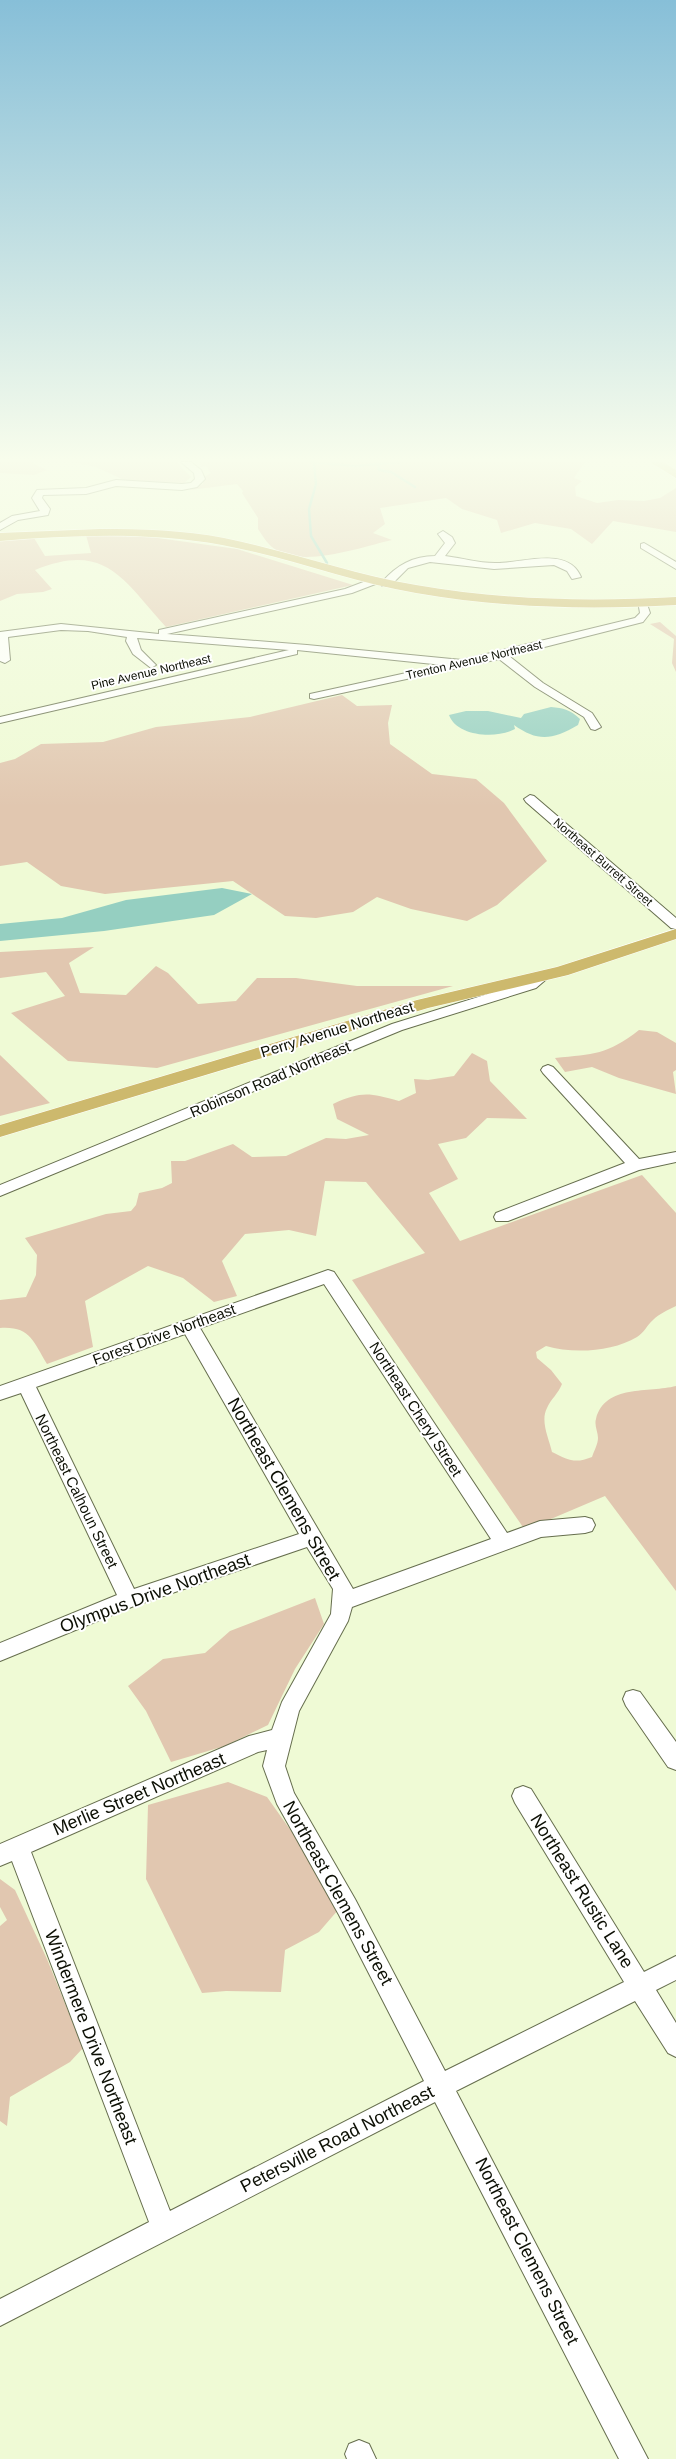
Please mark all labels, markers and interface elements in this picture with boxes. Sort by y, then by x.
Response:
street label: Trenton Avenue Northeast [404,637,544,683]
street label: Pine Avenue Northeast [90,651,213,693]
street label: Northeast Burrett Street [551,815,656,909]
street label: Perry Avenue Northeast [258,997,416,1060]
street label: Robinson Road Northeast [187,1037,354,1121]
street label: Forest Drive Northeast [90,1300,239,1368]
street label: Northeast Cheryl Street [366,1339,466,1480]
street label: Northeast Clemens Street [224,1394,344,1584]
street label: Northeast Calhoun Street [32,1411,122,1572]
street label: Olympus Drive Northeast [57,1549,253,1637]
street label: Merlie Street Northeast [50,1749,228,1839]
street label: Northeast Clemens Street [279,1798,397,1988]
street label: Northeast Rustic Lane [526,1810,638,1972]
street label: Windermere Drive Northeast [41,1927,141,2147]
street label: Petersville Road Northeast [237,2081,437,2197]
street label: Northeast Clemens Street [471,2154,583,2348]

